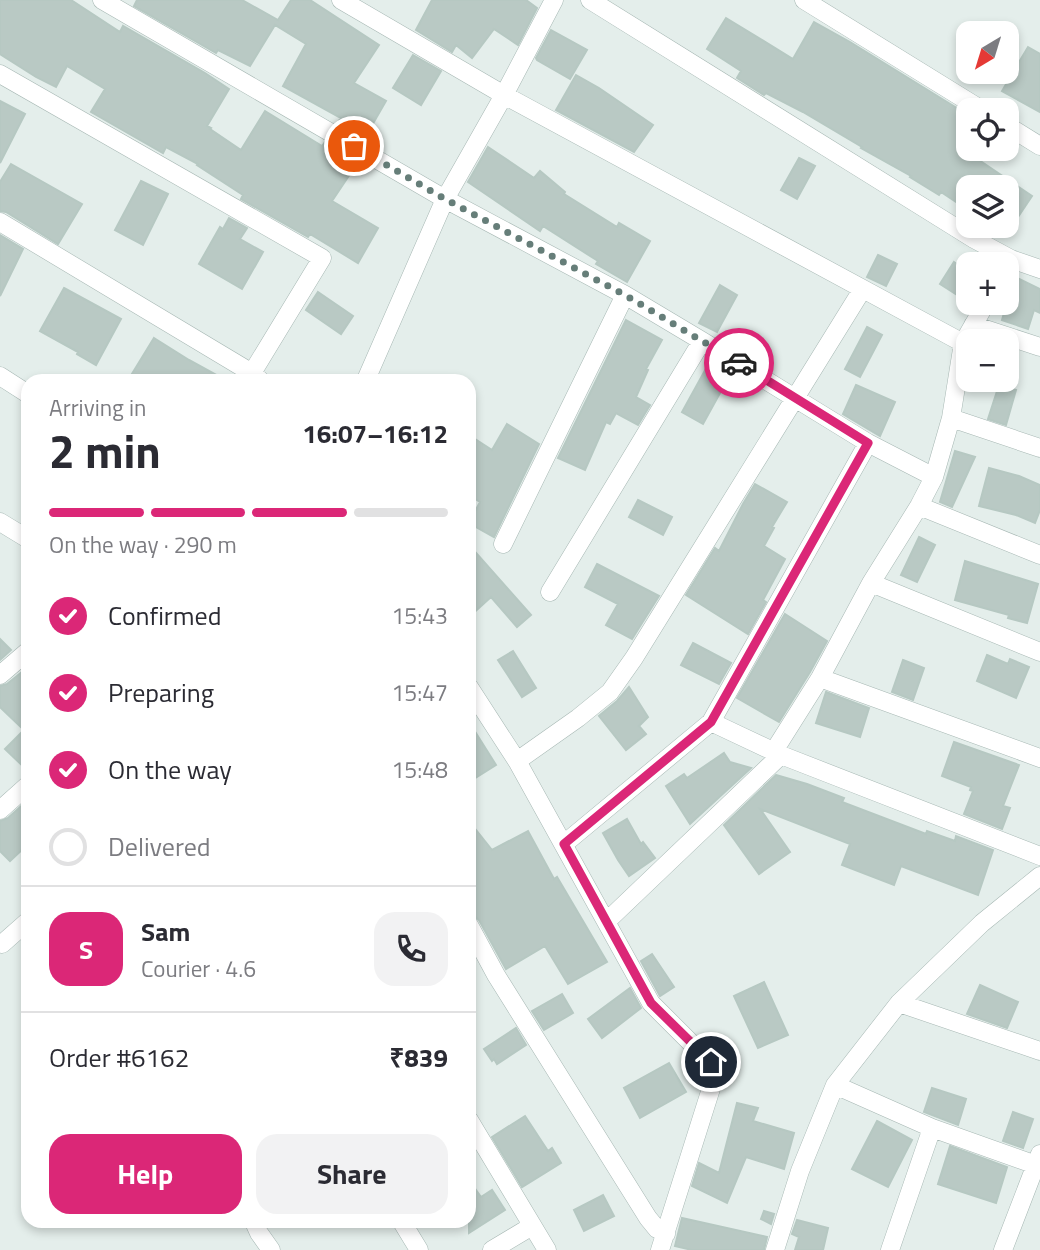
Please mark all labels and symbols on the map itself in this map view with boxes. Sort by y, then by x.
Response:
north arrow [956,21,1018,84]
pin [324,116,384,176]
courier [704,328,774,398]
pin [681,1032,741,1092]

